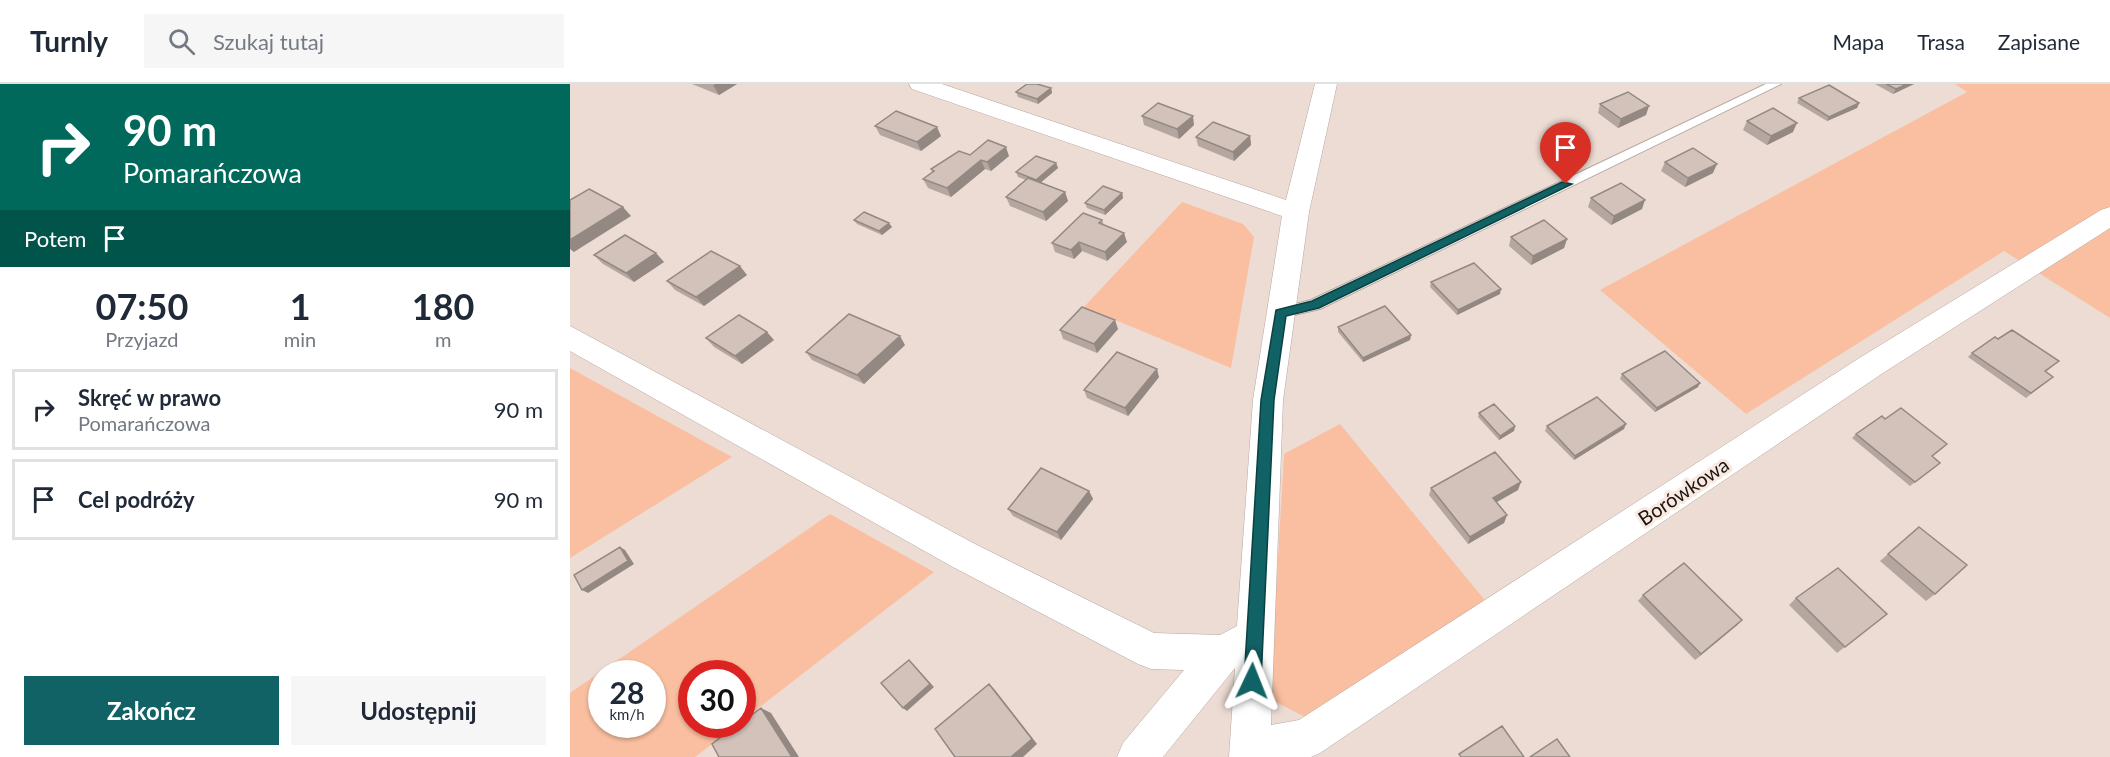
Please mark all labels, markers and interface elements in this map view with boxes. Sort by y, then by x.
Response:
search box [144,14,564,68]
text: Turnly [30,24,108,58]
icon: search [165,25,198,58]
text: Szukaj tutaj [213,28,324,55]
text: Mapa [1832,29,1884,54]
text: Trasa [1917,29,1965,54]
text: Zapisane [1998,29,2080,54]
text: 90 m [123,105,217,155]
icon: right [24,108,102,186]
pin [1540,122,1591,184]
icon: arrive [1549,131,1582,164]
text: Pomarańczowa [123,156,302,189]
icon: arrive [98,222,131,255]
text: Potem [24,225,86,252]
text: 07:50 [96,284,188,328]
text: 1 [290,284,311,328]
text: 180 [412,284,474,328]
text: Przyjazd [105,327,179,351]
text: min [284,327,316,351]
text: m [435,327,451,351]
text: Skręć w prawo [78,384,221,411]
icon: right [27,393,60,426]
text: 90 m [494,396,543,423]
text: Pomarańczowa [78,411,211,435]
street label: Borówkowa [1633,452,1733,530]
icon: arrive [27,483,60,516]
text: Cel podróży [78,486,195,513]
text: 90 m [494,486,543,513]
position arrow [1220,649,1284,713]
speed limit sign: 30 [678,660,756,738]
text: 28 [610,674,644,710]
button: Zakończ [24,676,279,745]
button: Udostępnij [291,676,546,745]
text: km/h [609,705,645,723]

